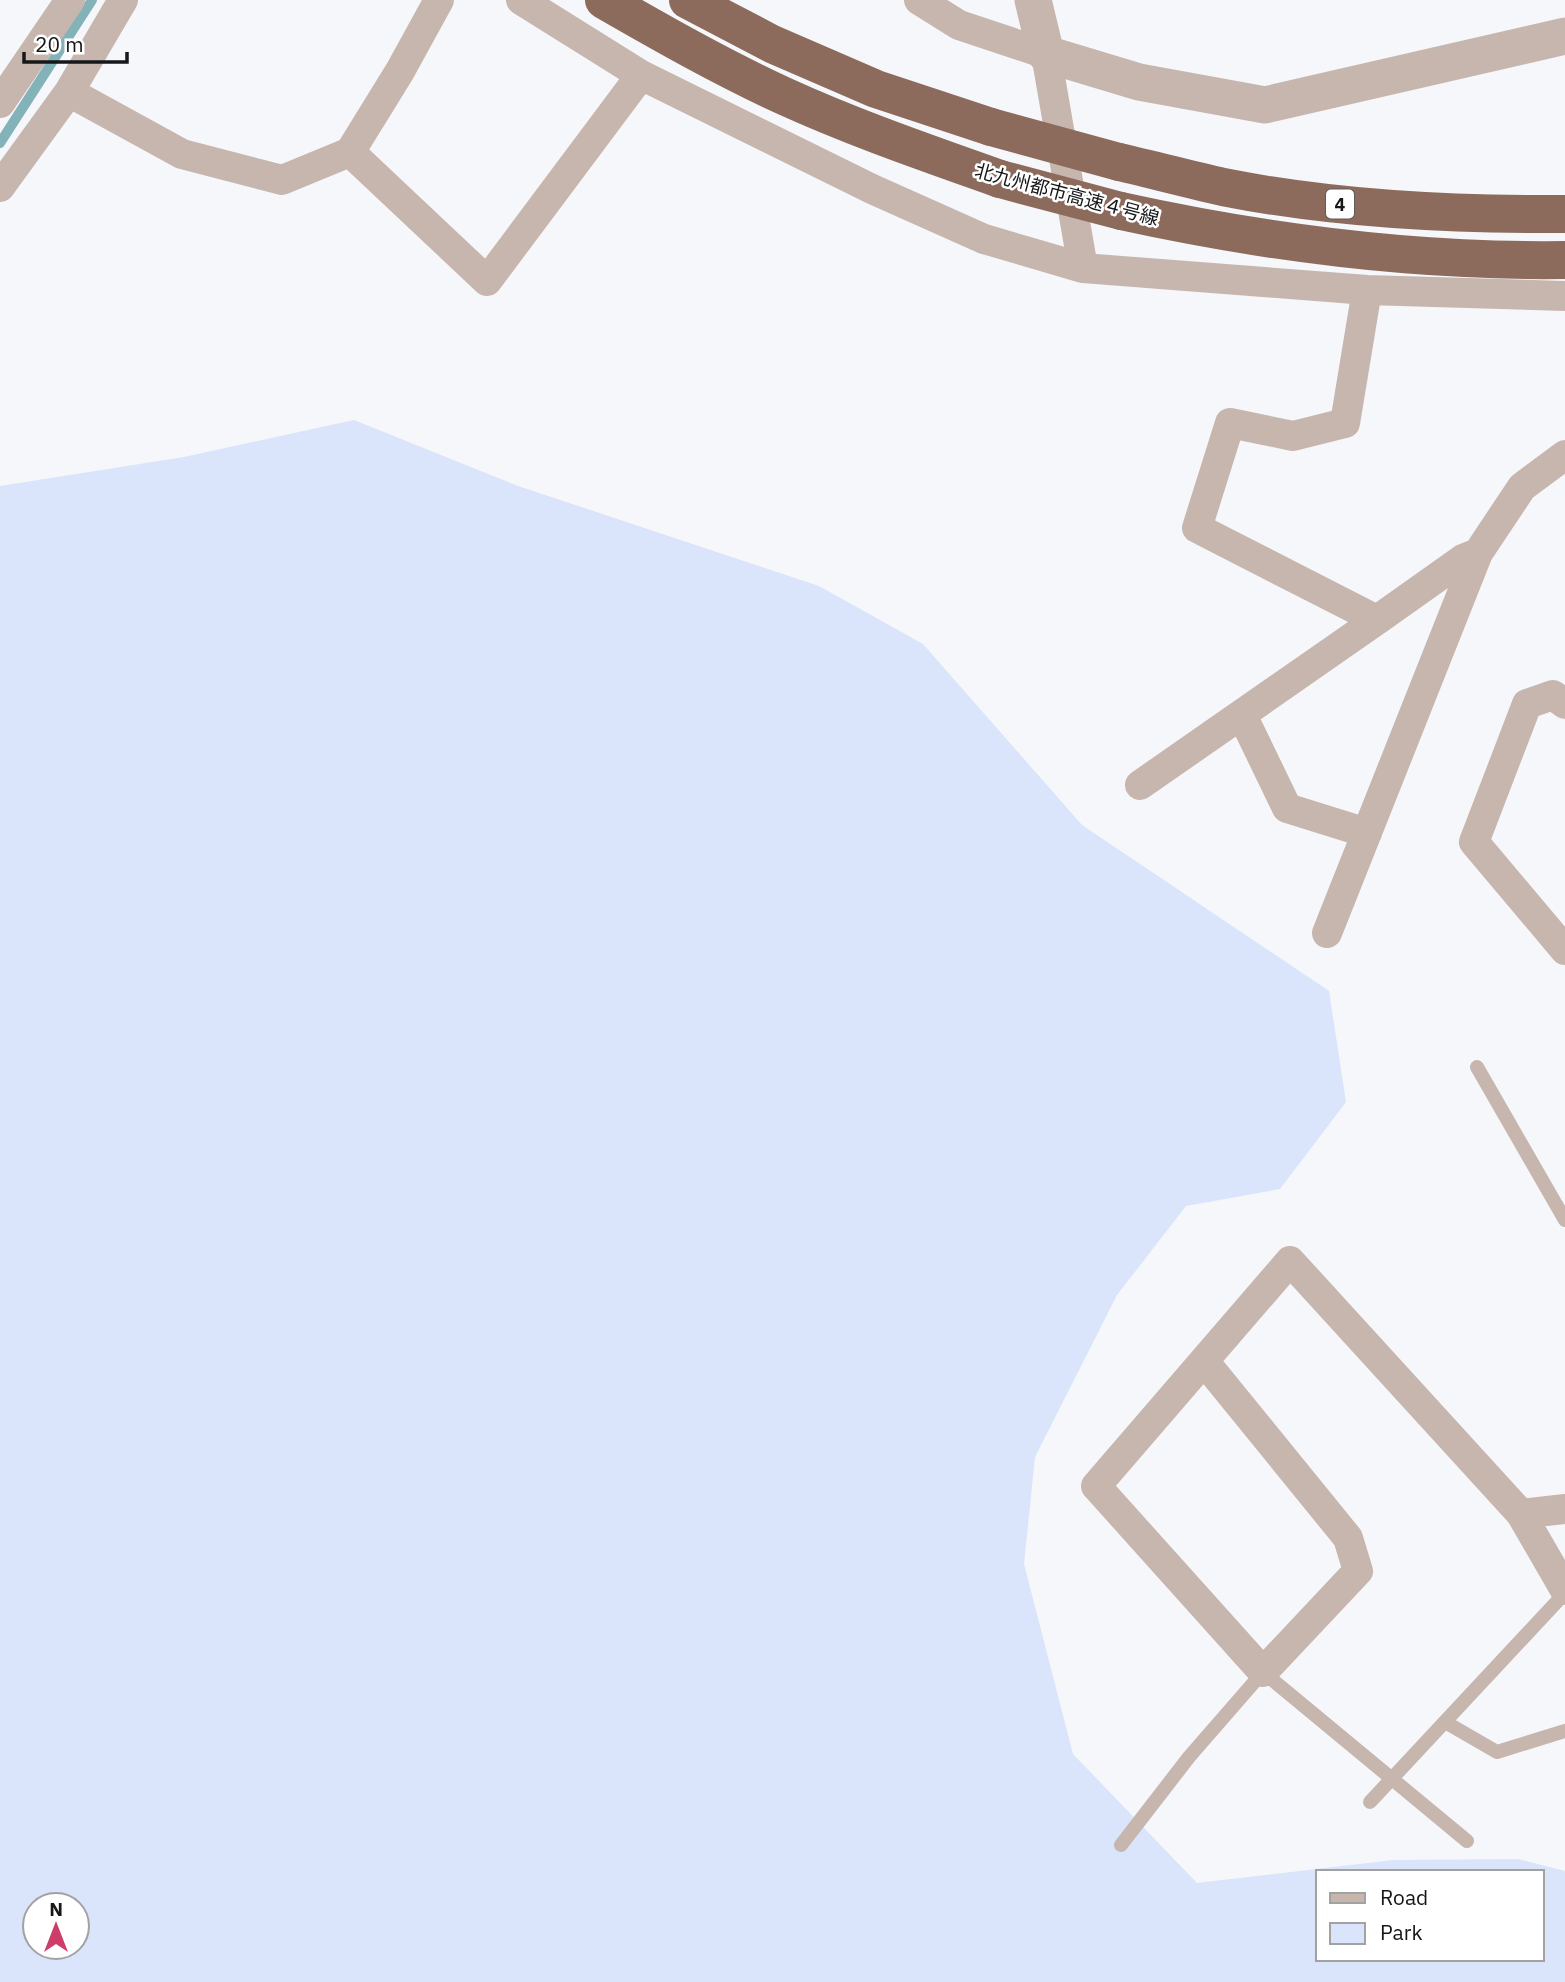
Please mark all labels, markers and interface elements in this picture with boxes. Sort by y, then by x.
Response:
scale bar [24,21,128,65]
text: 20 m [35,30,84,58]
street label: 北九州都市高速４号線 [972,158,1162,230]
road number: 4 [1326,190,1354,218]
legend [1316,1870,1544,1961]
text: Road [1380,1883,1428,1911]
north arrow [21,1891,91,1961]
text: N [49,1897,63,1921]
text: Park [1380,1918,1423,1946]

